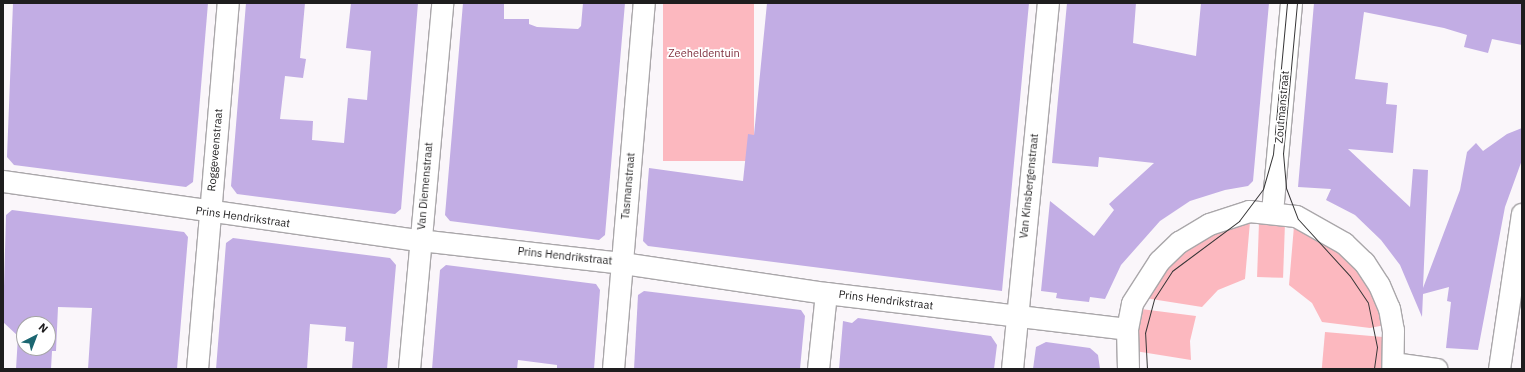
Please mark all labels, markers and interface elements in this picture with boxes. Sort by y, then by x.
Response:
park label: Zeeheldentuin [668,46,740,60]
street label: Zoutmanstraat [1272,70,1292,144]
street label: Roggeveenstraat [205,108,225,192]
street label: Van Kinsbergenstraat [1017,133,1041,239]
street label: Van Diemenstraat [415,142,435,230]
street label: Tasmanstraat [618,152,638,220]
street label: Prins Hendrikstraat [195,204,291,230]
street label: Prins Hendrikstraat [517,244,613,268]
street label: Prins Hendrikstraat [838,288,934,312]
north arrow [16,316,56,356]
text: N [36,320,51,336]

